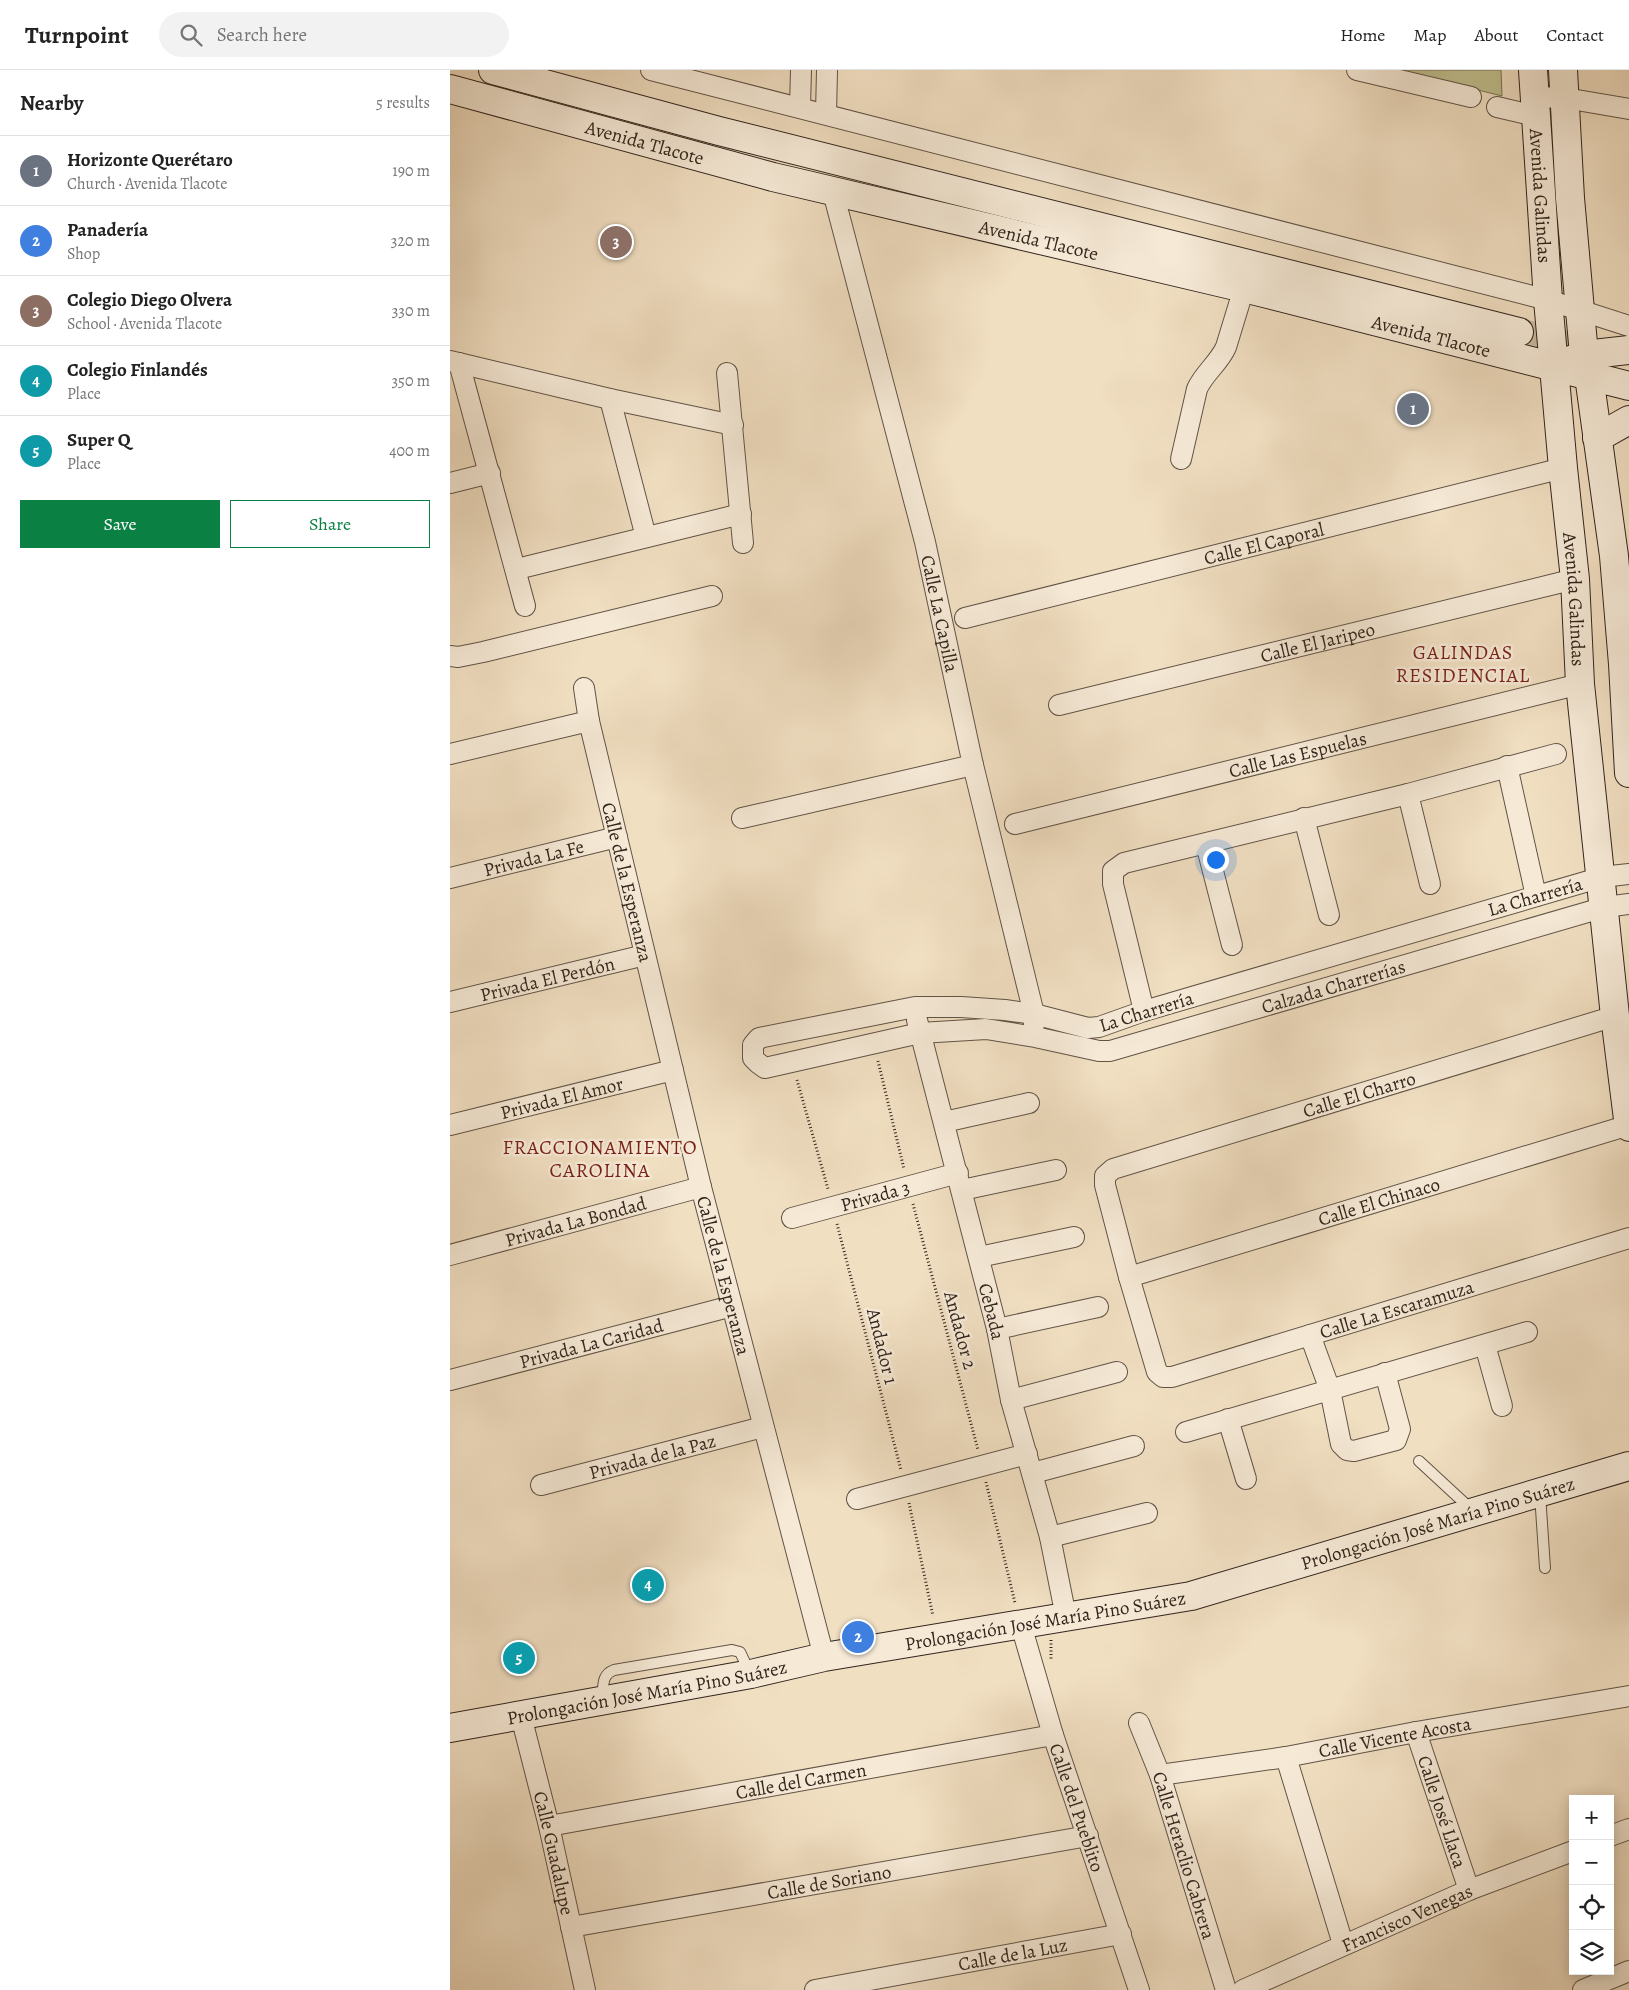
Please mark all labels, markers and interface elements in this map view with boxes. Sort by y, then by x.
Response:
search box [159,12,509,57]
text: Turnpoint [25,19,129,51]
icon: search [177,21,205,49]
text: Search here [217,22,307,48]
text: Home [1340,23,1385,47]
text: Map [1413,23,1446,47]
text: About [1474,23,1518,47]
text: Contact [1546,23,1604,47]
text: Nearby [20,89,83,117]
text: 5 results [376,92,430,114]
street label: Avenida Tlacote [582,114,707,172]
street label: Avenida Galindas [1523,127,1558,264]
text: Horizonte Querétaro [67,147,233,173]
text: 1 [33,160,39,182]
text: 190 m [392,160,430,182]
text: Church · Avenida Tlacote [67,173,227,195]
street label: Avenida Tlacote [976,214,1101,267]
text: Panadería [67,217,148,243]
pin: 3 [600,223,632,261]
text: 2 [32,230,40,252]
text: 320 m [391,230,430,252]
text: Shop [67,243,100,265]
text: Colegio Diego Olvera [67,287,232,313]
text: 3 [33,300,39,322]
text: 330 m [392,300,430,322]
street label: Avenida Tlacote [1368,309,1493,364]
text: School · Avenida Tlacote [67,313,222,335]
text: Colegio Finlandés [67,357,208,383]
text: 4 [32,370,40,392]
text: 350 m [391,370,430,392]
text: Place [67,383,101,405]
pin: 1 [1397,390,1429,428]
text: Super Q [67,427,131,453]
text: 5 [33,440,39,462]
text: 400 m [389,440,430,462]
text: Place [67,453,101,475]
button: Save [20,500,220,548]
button: Share [230,500,430,548]
street label: Calle El Caporal [1201,516,1327,572]
street label: Avenida Galindas [1556,530,1591,667]
street label: Calle La Capilla [914,553,965,675]
street label: Calle El Jaripeo [1258,616,1378,669]
district label: GALINDAS RESIDENCIAL [1396,639,1530,689]
street label: Calle Las Espuelas [1226,725,1369,785]
street label: Calle de la Esperanza [595,800,659,965]
street label: Privada La Fe [481,834,587,883]
your location [1203,847,1229,873]
street label: La Charrería [1485,871,1586,923]
street label: Privada El Perdón [477,951,617,1008]
street label: Calzada Charrerías [1258,954,1409,1020]
street label: La Charrería [1096,985,1197,1039]
street label: Calle El Charro [1300,1065,1419,1124]
street label: Privada El Amor [498,1071,626,1126]
district label: FRACCIONAMIENTO CAROLINA [502,1134,698,1184]
street label: Calle El Chinaco [1315,1171,1443,1233]
street label: Privada 3 [838,1175,913,1218]
street label: Privada La Bondad [502,1190,650,1254]
street label: Calle de la Esperanza [690,1193,756,1358]
street label: Calle La Escaramuza [1317,1274,1477,1345]
street label: Cebada [972,1280,1011,1342]
street label: Andador 2 [937,1287,983,1372]
street label: Andador 1 [860,1305,904,1387]
street label: Privada La Caridad [517,1312,667,1375]
street label: Privada de la Paz [586,1428,719,1486]
street label: Prolongación José María Pino Suárez [1298,1471,1578,1577]
pin: 4 [632,1566,664,1604]
street label: Prolongación José María Pino Suárez [903,1585,1188,1657]
pin: 2 [842,1618,874,1656]
pin: 5 [503,1639,535,1677]
street label: Prolongación José María Pino Suárez [505,1654,790,1732]
street label: Calle Vicente Acosta [1317,1711,1473,1764]
street label: Calle del Pueblito [1043,1740,1110,1875]
street label: Calle José Llaca [1411,1752,1473,1872]
street label: Calle del Carmen [734,1757,868,1806]
street label: Calle Heraclio Cabrera [1146,1769,1222,1943]
street label: Calle Guadalupe [527,1788,580,1918]
map controls [1569,1795,1614,1975]
button: + [1569,1795,1614,1840]
button: − [1569,1840,1614,1885]
street label: Calle de Soriano [765,1859,893,1906]
street label: Francisco Venegas [1337,1878,1477,1959]
button: locate [1569,1885,1614,1930]
button: layers [1569,1930,1614,1975]
street label: Calle de la Luz [956,1932,1070,1978]

